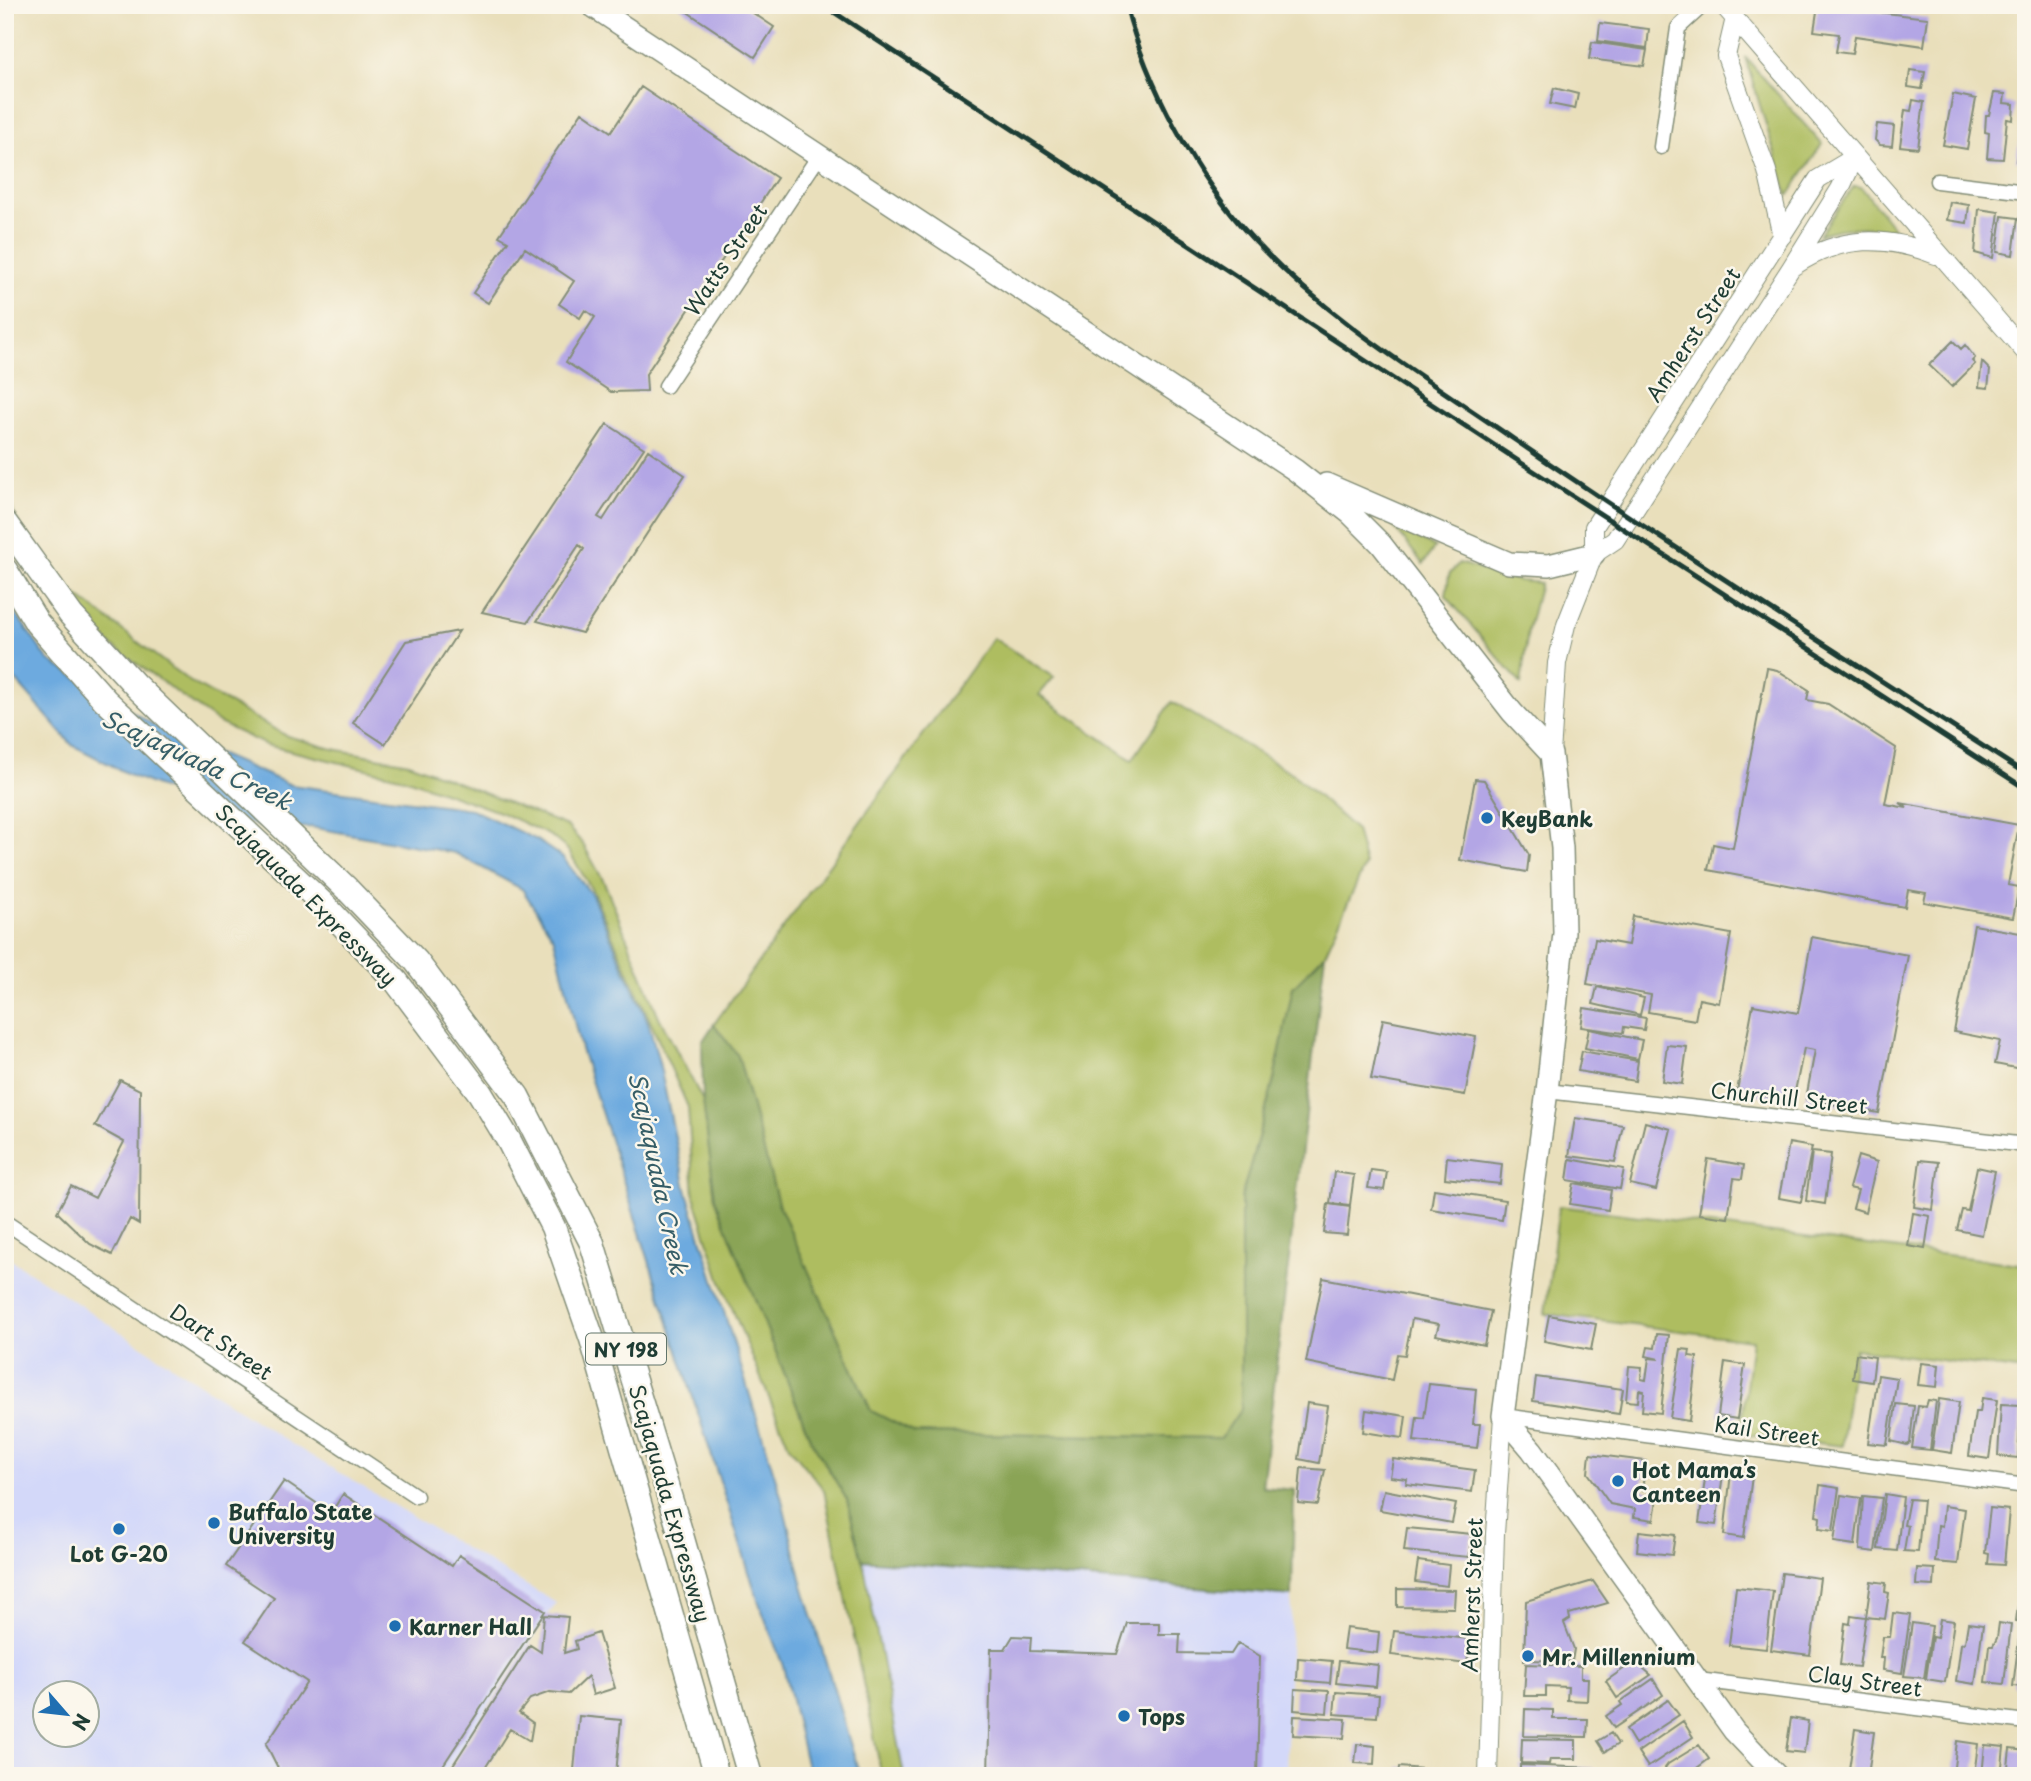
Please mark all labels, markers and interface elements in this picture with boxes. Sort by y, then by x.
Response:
street label: Watts Street [676,196,774,322]
street label: Amherst Street [1636,260,1748,408]
water label: Scajaquada Creek [96,700,298,819]
street label: Scajaquada Expressway [209,796,405,992]
place label: KeyBank [1501,802,1593,834]
marker: KeyBank [1479,810,1495,826]
water label: Scajaquada Creek [621,1069,698,1278]
street label: Churchill Street [1709,1073,1869,1121]
street label: Dart Street [164,1295,280,1387]
road number: NY 198 [586,1334,666,1364]
street label: Scajaquada Expressway [622,1380,720,1626]
street label: Kail Street [1712,1407,1822,1453]
place label: Hot Mama’s Canteen [1632,1453,1756,1509]
marker: Hot Mama’s Canteen [1610,1473,1626,1489]
place label: Buffalo State University [228,1495,373,1551]
marker: Buffalo State University [206,1515,222,1531]
street label: Amherst Street [1452,1517,1490,1673]
marker: Lot G-20 [111,1521,127,1537]
place label: Lot G-20 [70,1537,168,1569]
place label: Karner Hall [409,1610,532,1642]
marker: Karner Hall [387,1618,403,1634]
place label: Mr. Millennium [1542,1640,1696,1672]
marker: Mr. Millennium [1520,1648,1536,1664]
street label: Clay Street [1806,1656,1924,1704]
north arrow [32,1680,102,1750]
place label: Tops [1138,1700,1185,1732]
marker: Tops [1116,1708,1132,1724]
text: N [66,1709,98,1736]

